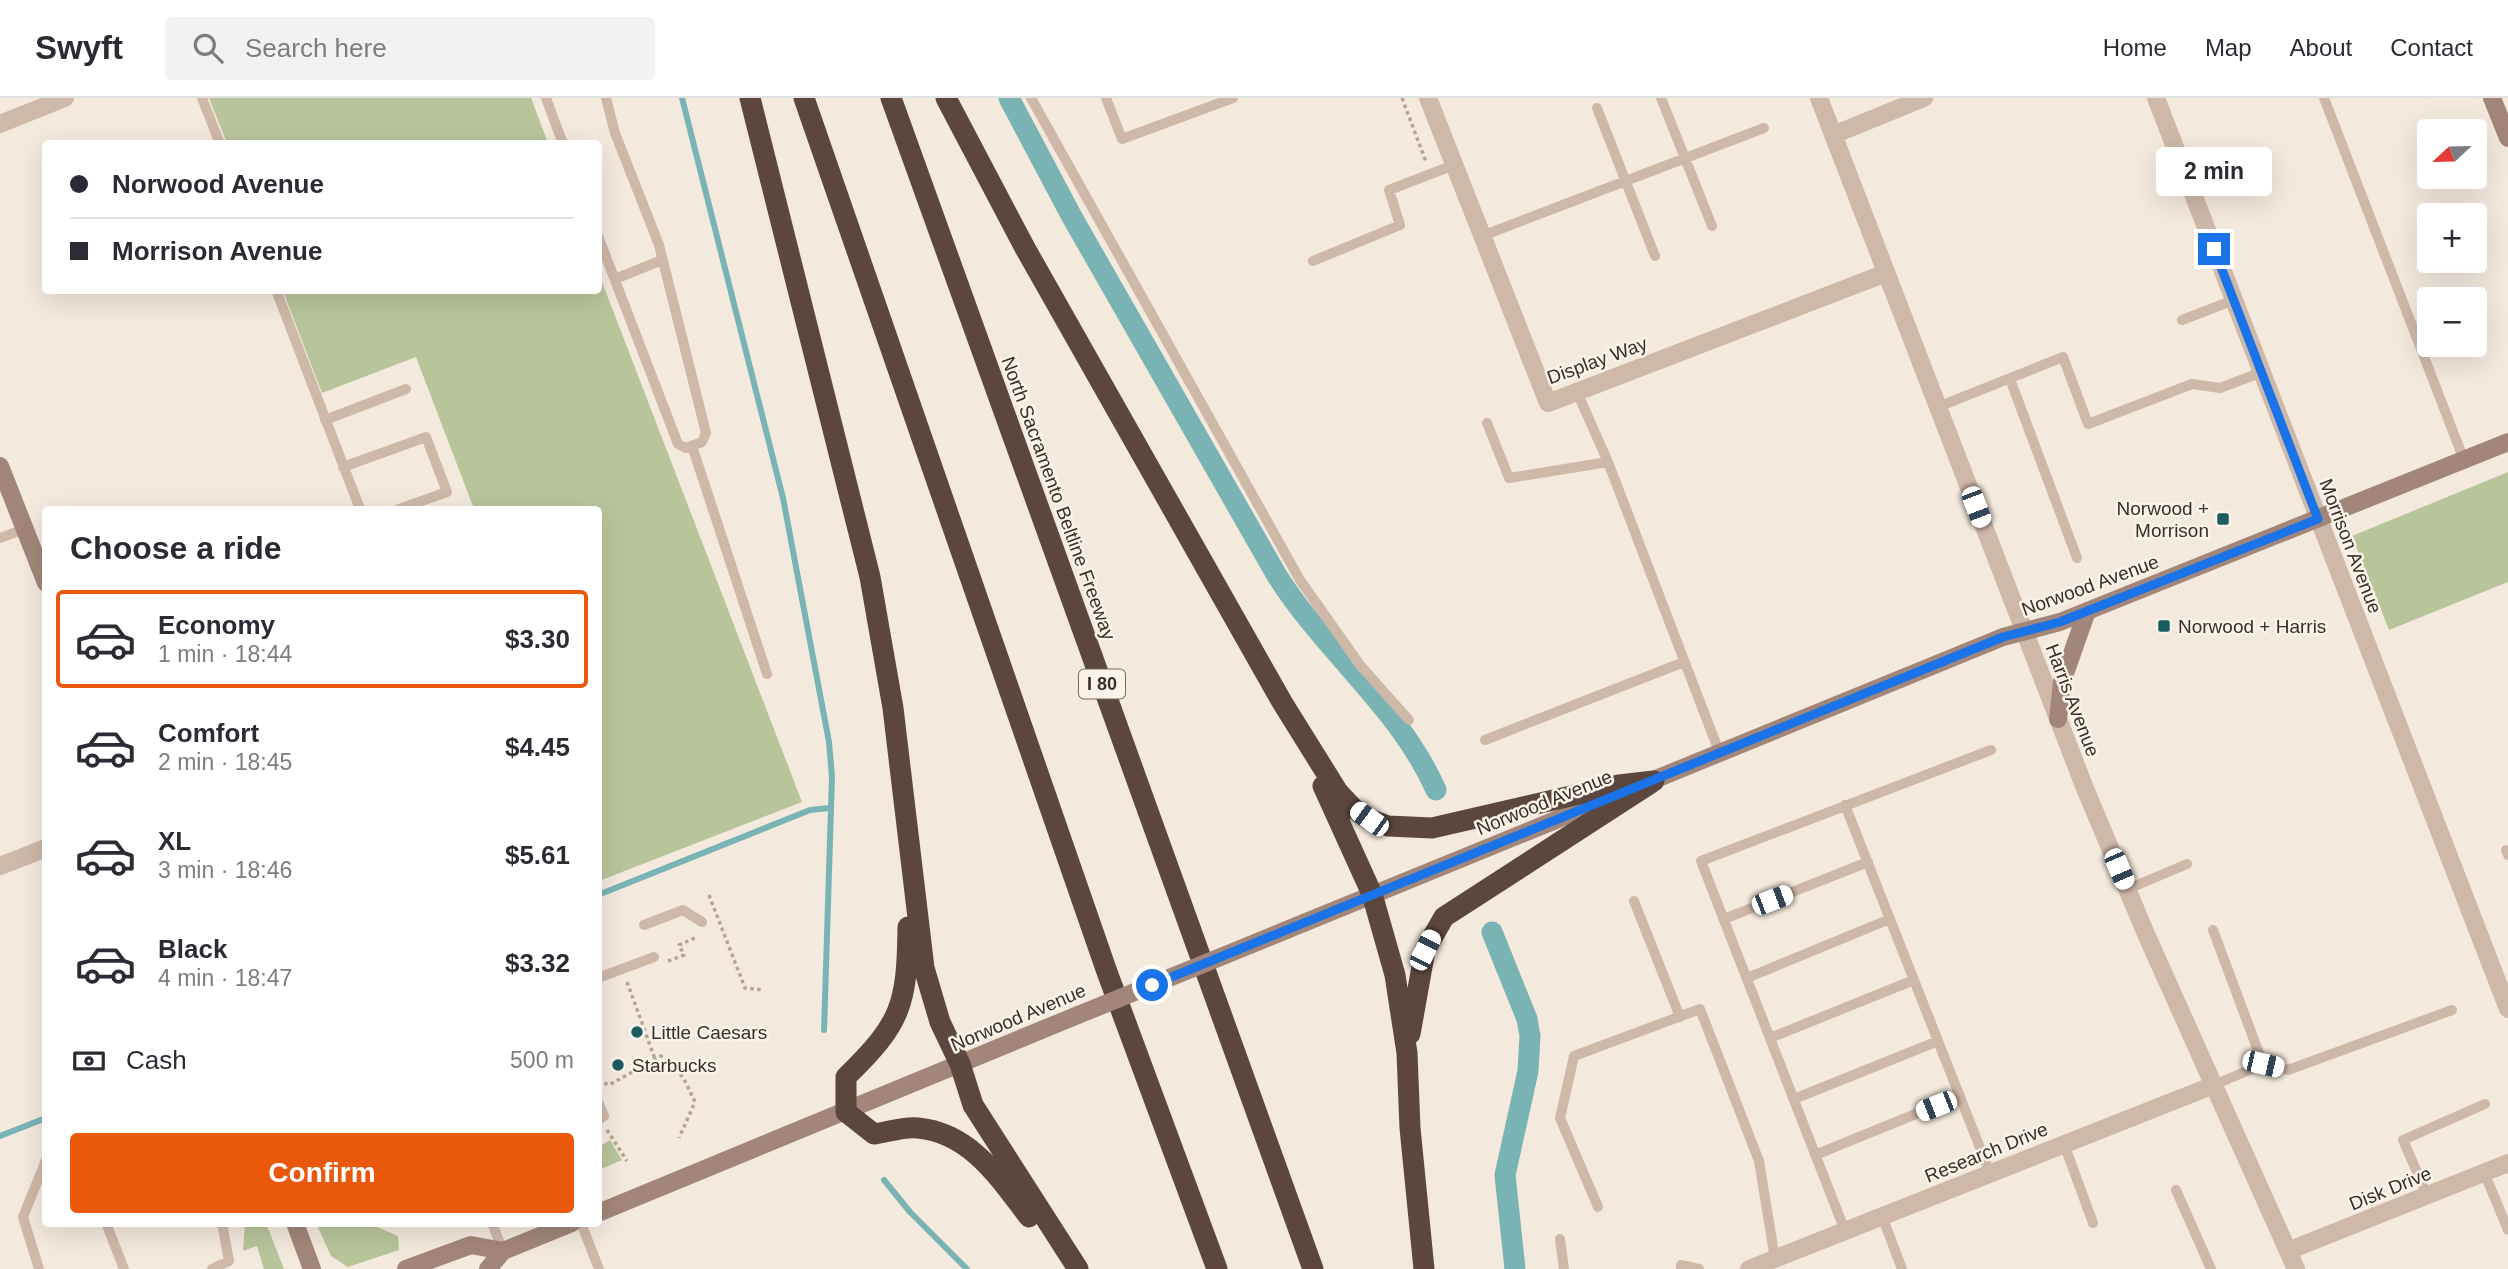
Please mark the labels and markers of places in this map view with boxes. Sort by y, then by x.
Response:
place label: Norwood + Morrison [2117,498,2209,541]
marker: Norwood + Morrison [2215,511,2231,527]
place label: Norwood + Harris [2178,616,2326,637]
marker: Norwood + Harris [2156,618,2172,634]
place label: Little Caesars [651,1022,767,1043]
marker: Little Caesars [629,1024,645,1040]
place label: Starbucks [632,1055,716,1076]
marker: Starbucks [610,1057,626,1073]

